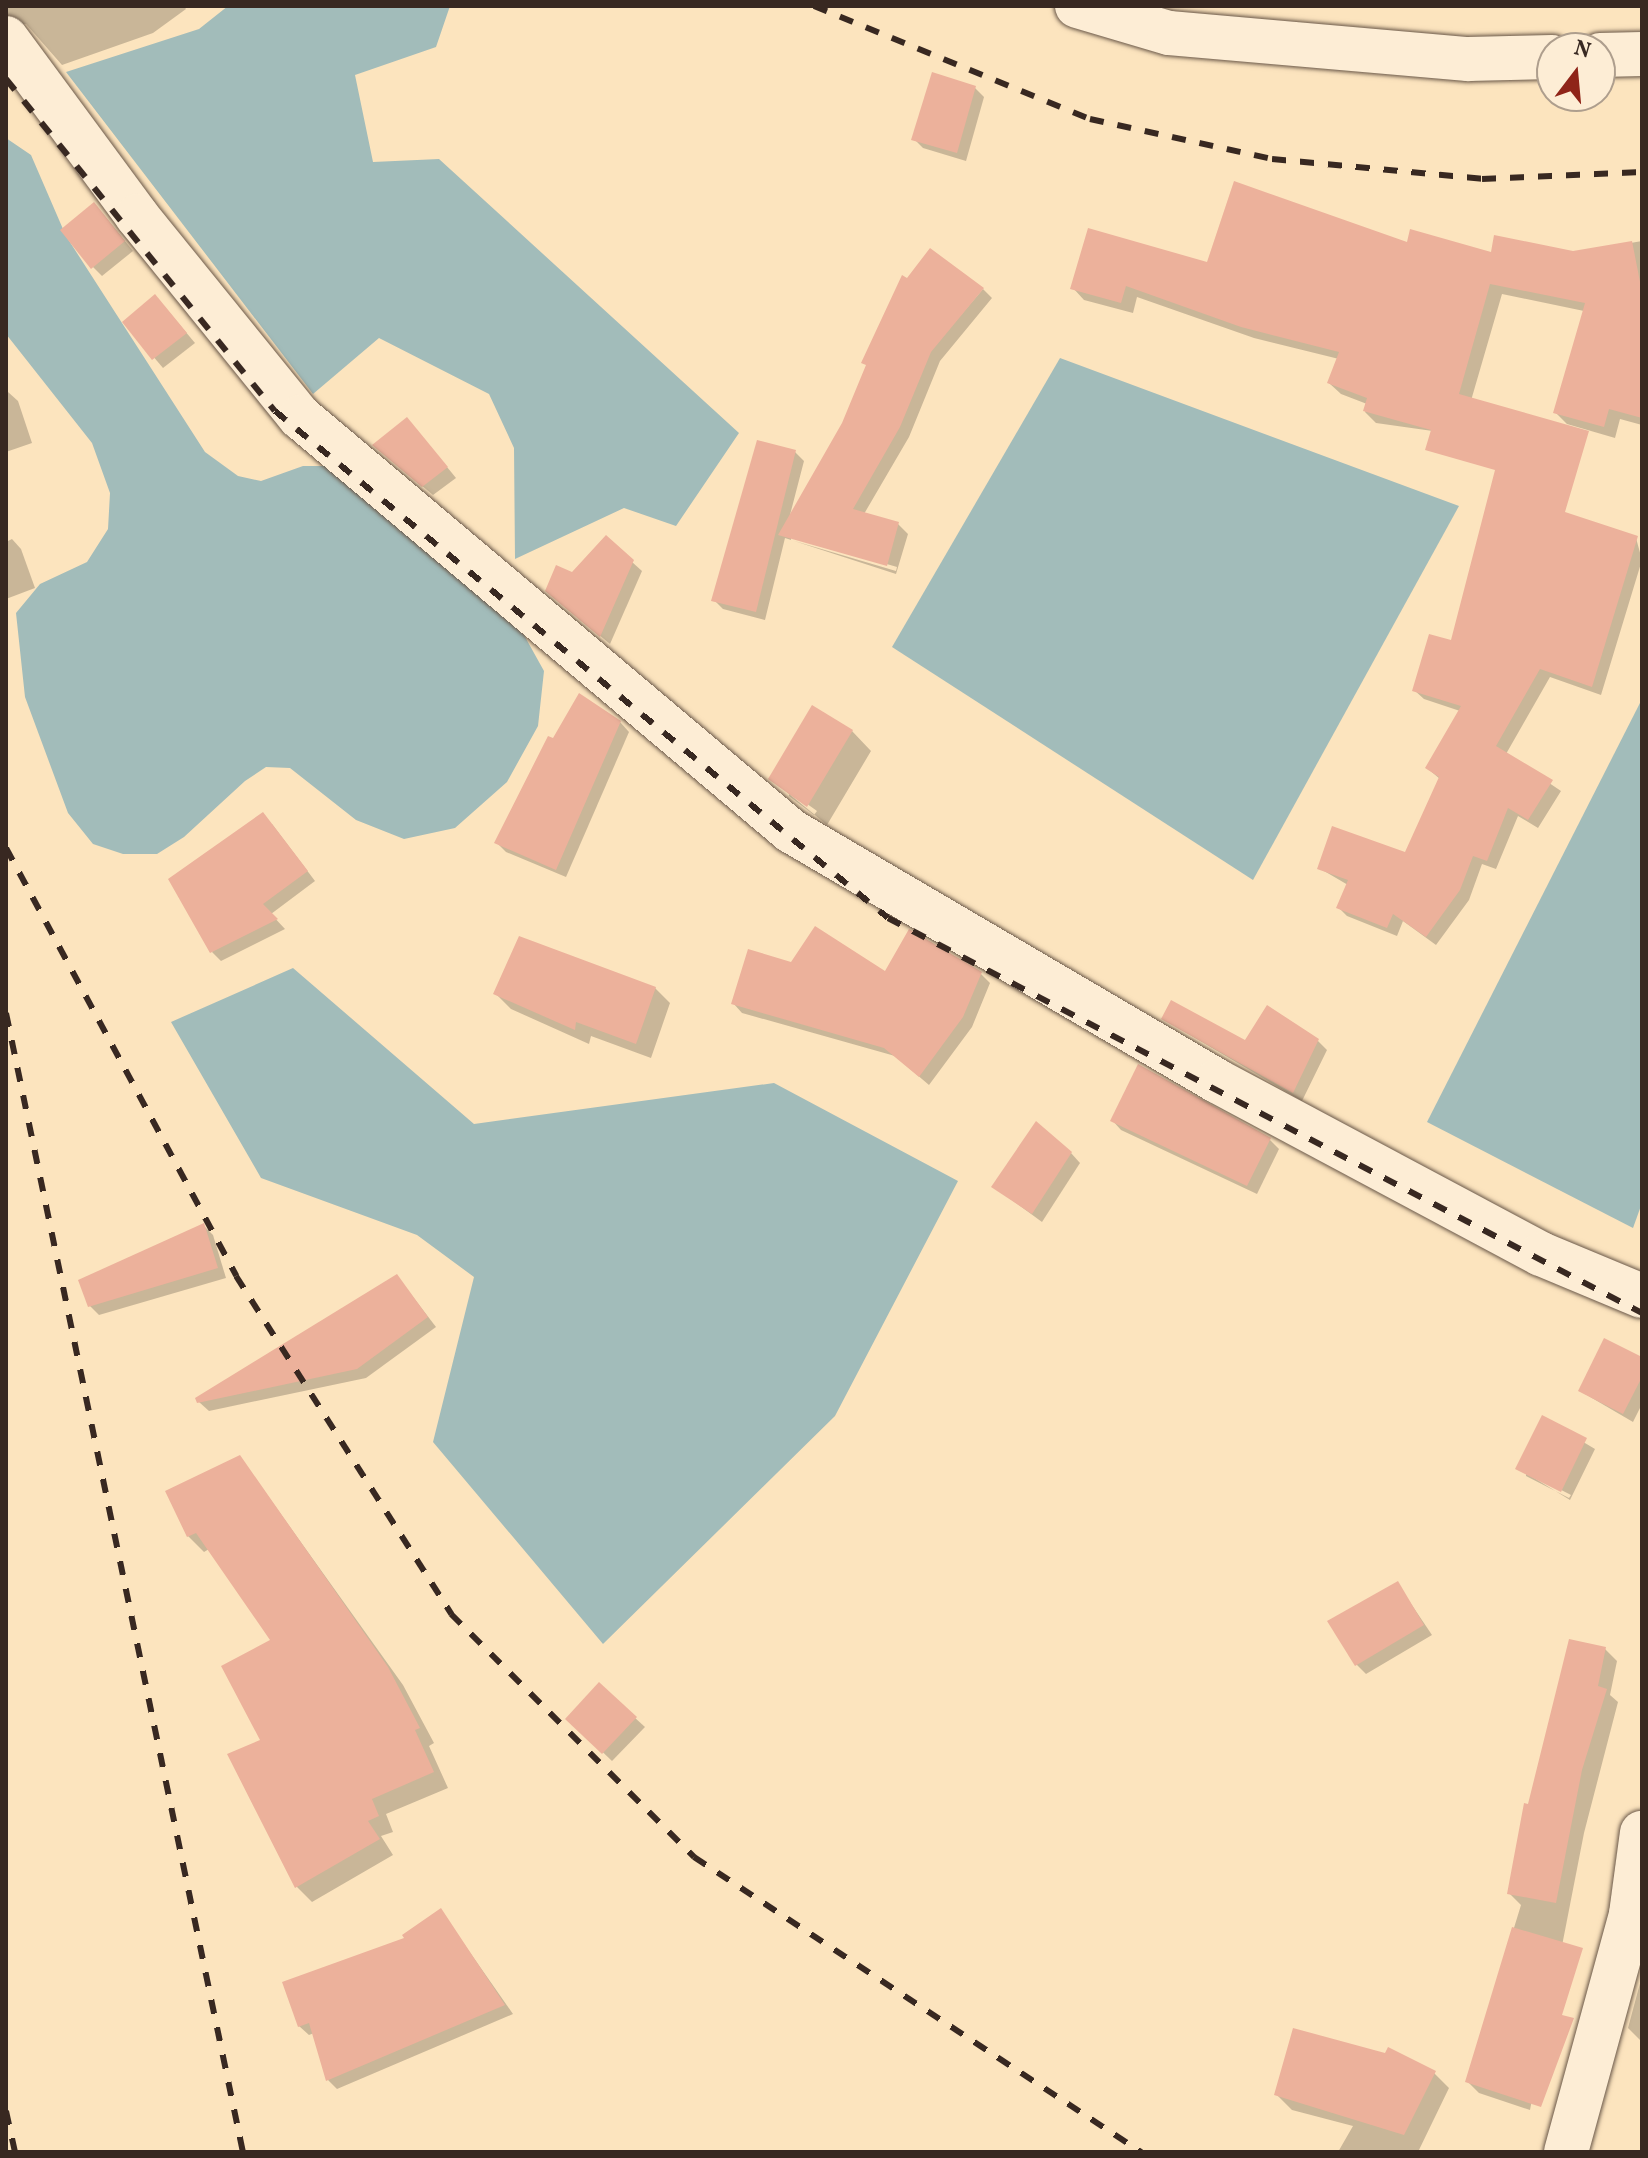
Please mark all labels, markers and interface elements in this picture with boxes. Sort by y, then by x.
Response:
north arrow [1536,32,1616,112]
text: N [1570,33,1594,67]

